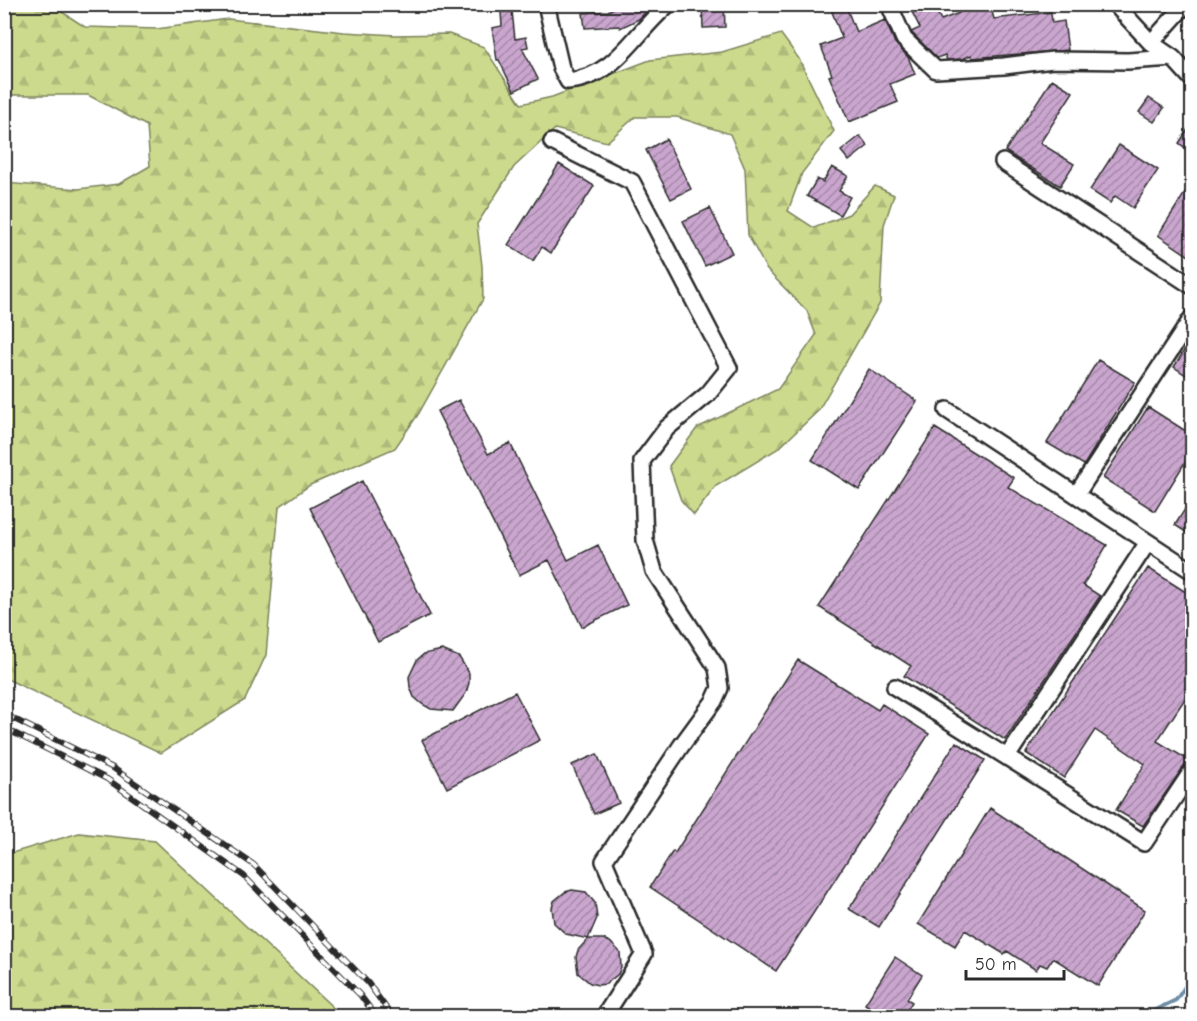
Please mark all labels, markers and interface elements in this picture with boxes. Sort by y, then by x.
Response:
scale bar [966,943,1064,981]
text: 50 m [975,954,1017,975]

